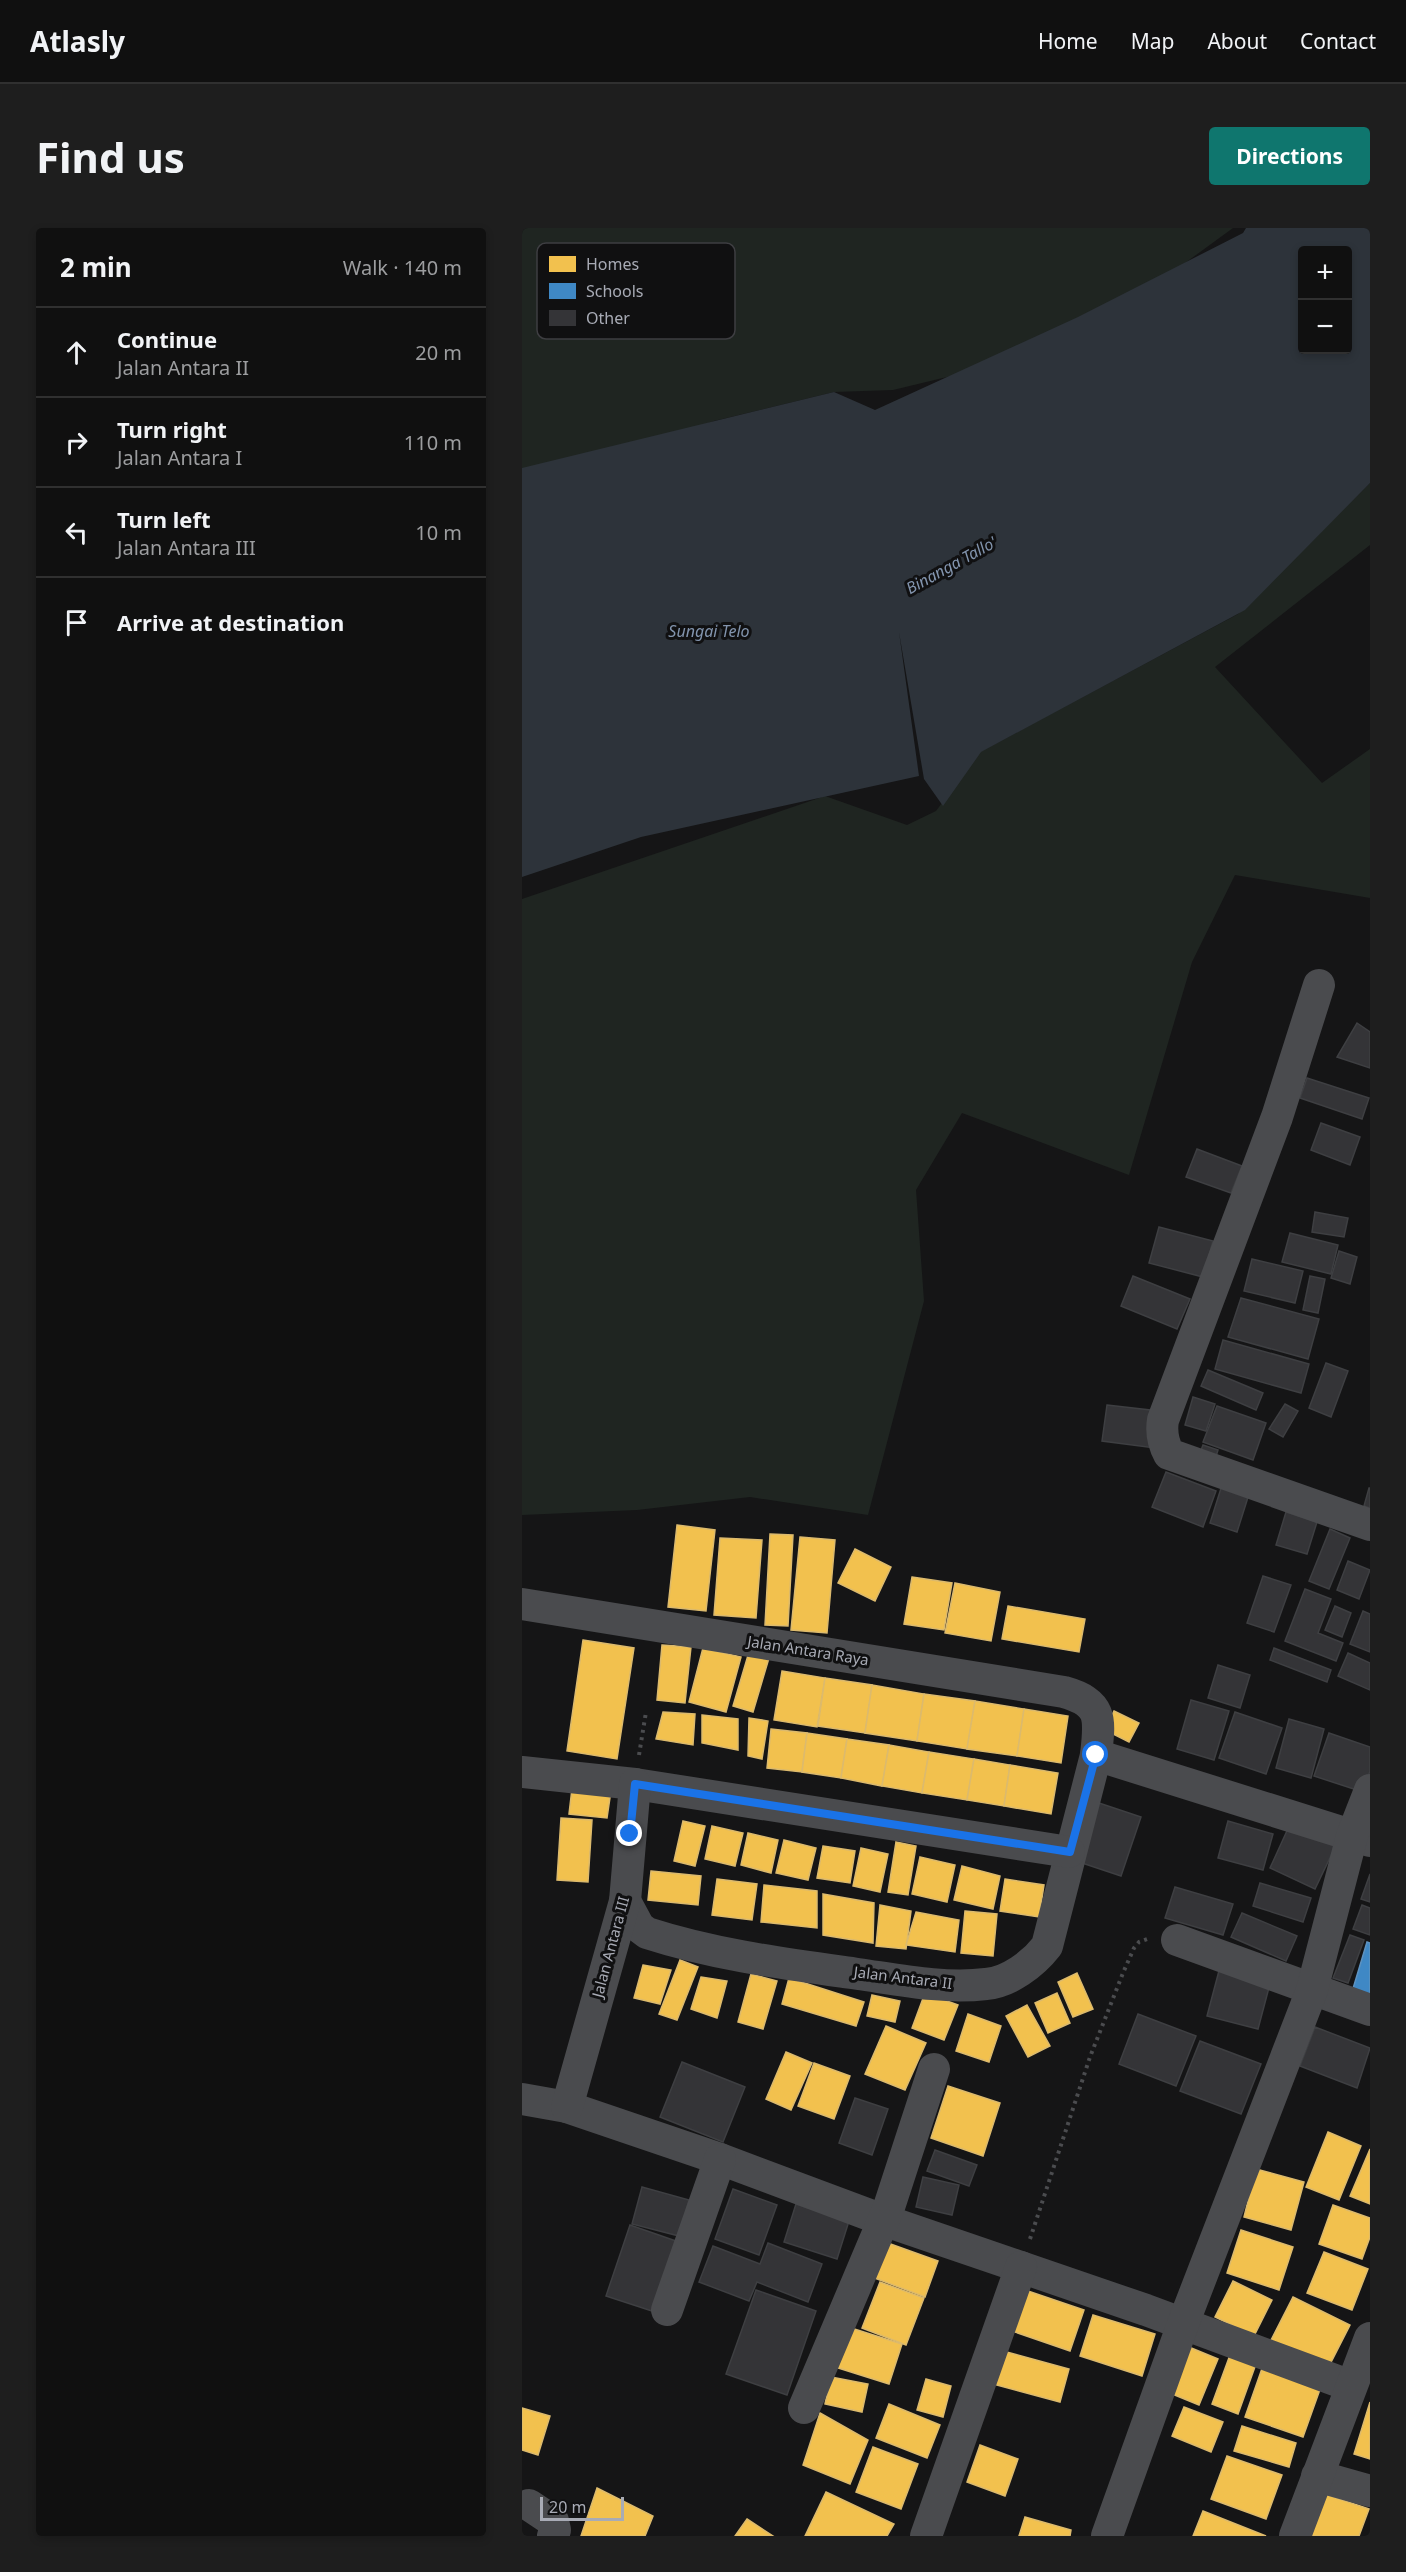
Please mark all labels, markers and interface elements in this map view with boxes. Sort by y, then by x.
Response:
text: Atlasly [30,22,125,60]
text: Home [1038,27,1098,55]
text: Map [1131,27,1174,55]
text: About [1207,27,1267,55]
text: Contact [1300,27,1376,55]
button: Directions [1209,127,1370,185]
text: Find us [36,128,185,185]
legend [537,243,735,339]
map controls [1298,246,1352,354]
button: + [1298,246,1352,300]
text: 2 min [60,249,132,285]
text: Homes [586,253,639,275]
text: Walk · 140 m [343,254,462,281]
text: Schools [586,280,644,302]
button: − [1298,300,1352,354]
text: Other [586,307,630,329]
text: Continue [117,324,217,354]
icon: ahead [60,336,93,369]
text: 20 m [415,339,462,366]
text: Jalan Antara II [117,354,249,381]
text: Turn right [117,414,227,444]
icon: right [60,426,93,459]
text: 110 m [404,429,462,456]
text: Jalan Antara I [117,444,242,471]
text: Turn left [117,504,211,534]
icon: left [60,516,93,549]
text: 10 m [415,519,462,546]
water label: Binanga Tallo' [902,531,1001,599]
text: Jalan Antara III [117,534,256,561]
icon: arrive [60,606,93,639]
text: Arrive at destination [117,607,344,637]
water label: Sungai Telo [668,620,750,642]
street label: Jalan Antara Raya [744,1630,870,1669]
route start [1082,1741,1108,1767]
route end [616,1820,642,1846]
street label: Jalan Antara III [586,1894,633,2002]
street label: Jalan Antara II [851,1961,953,1993]
scale bar [540,2494,624,2522]
text: 20 m [549,2496,586,2518]

